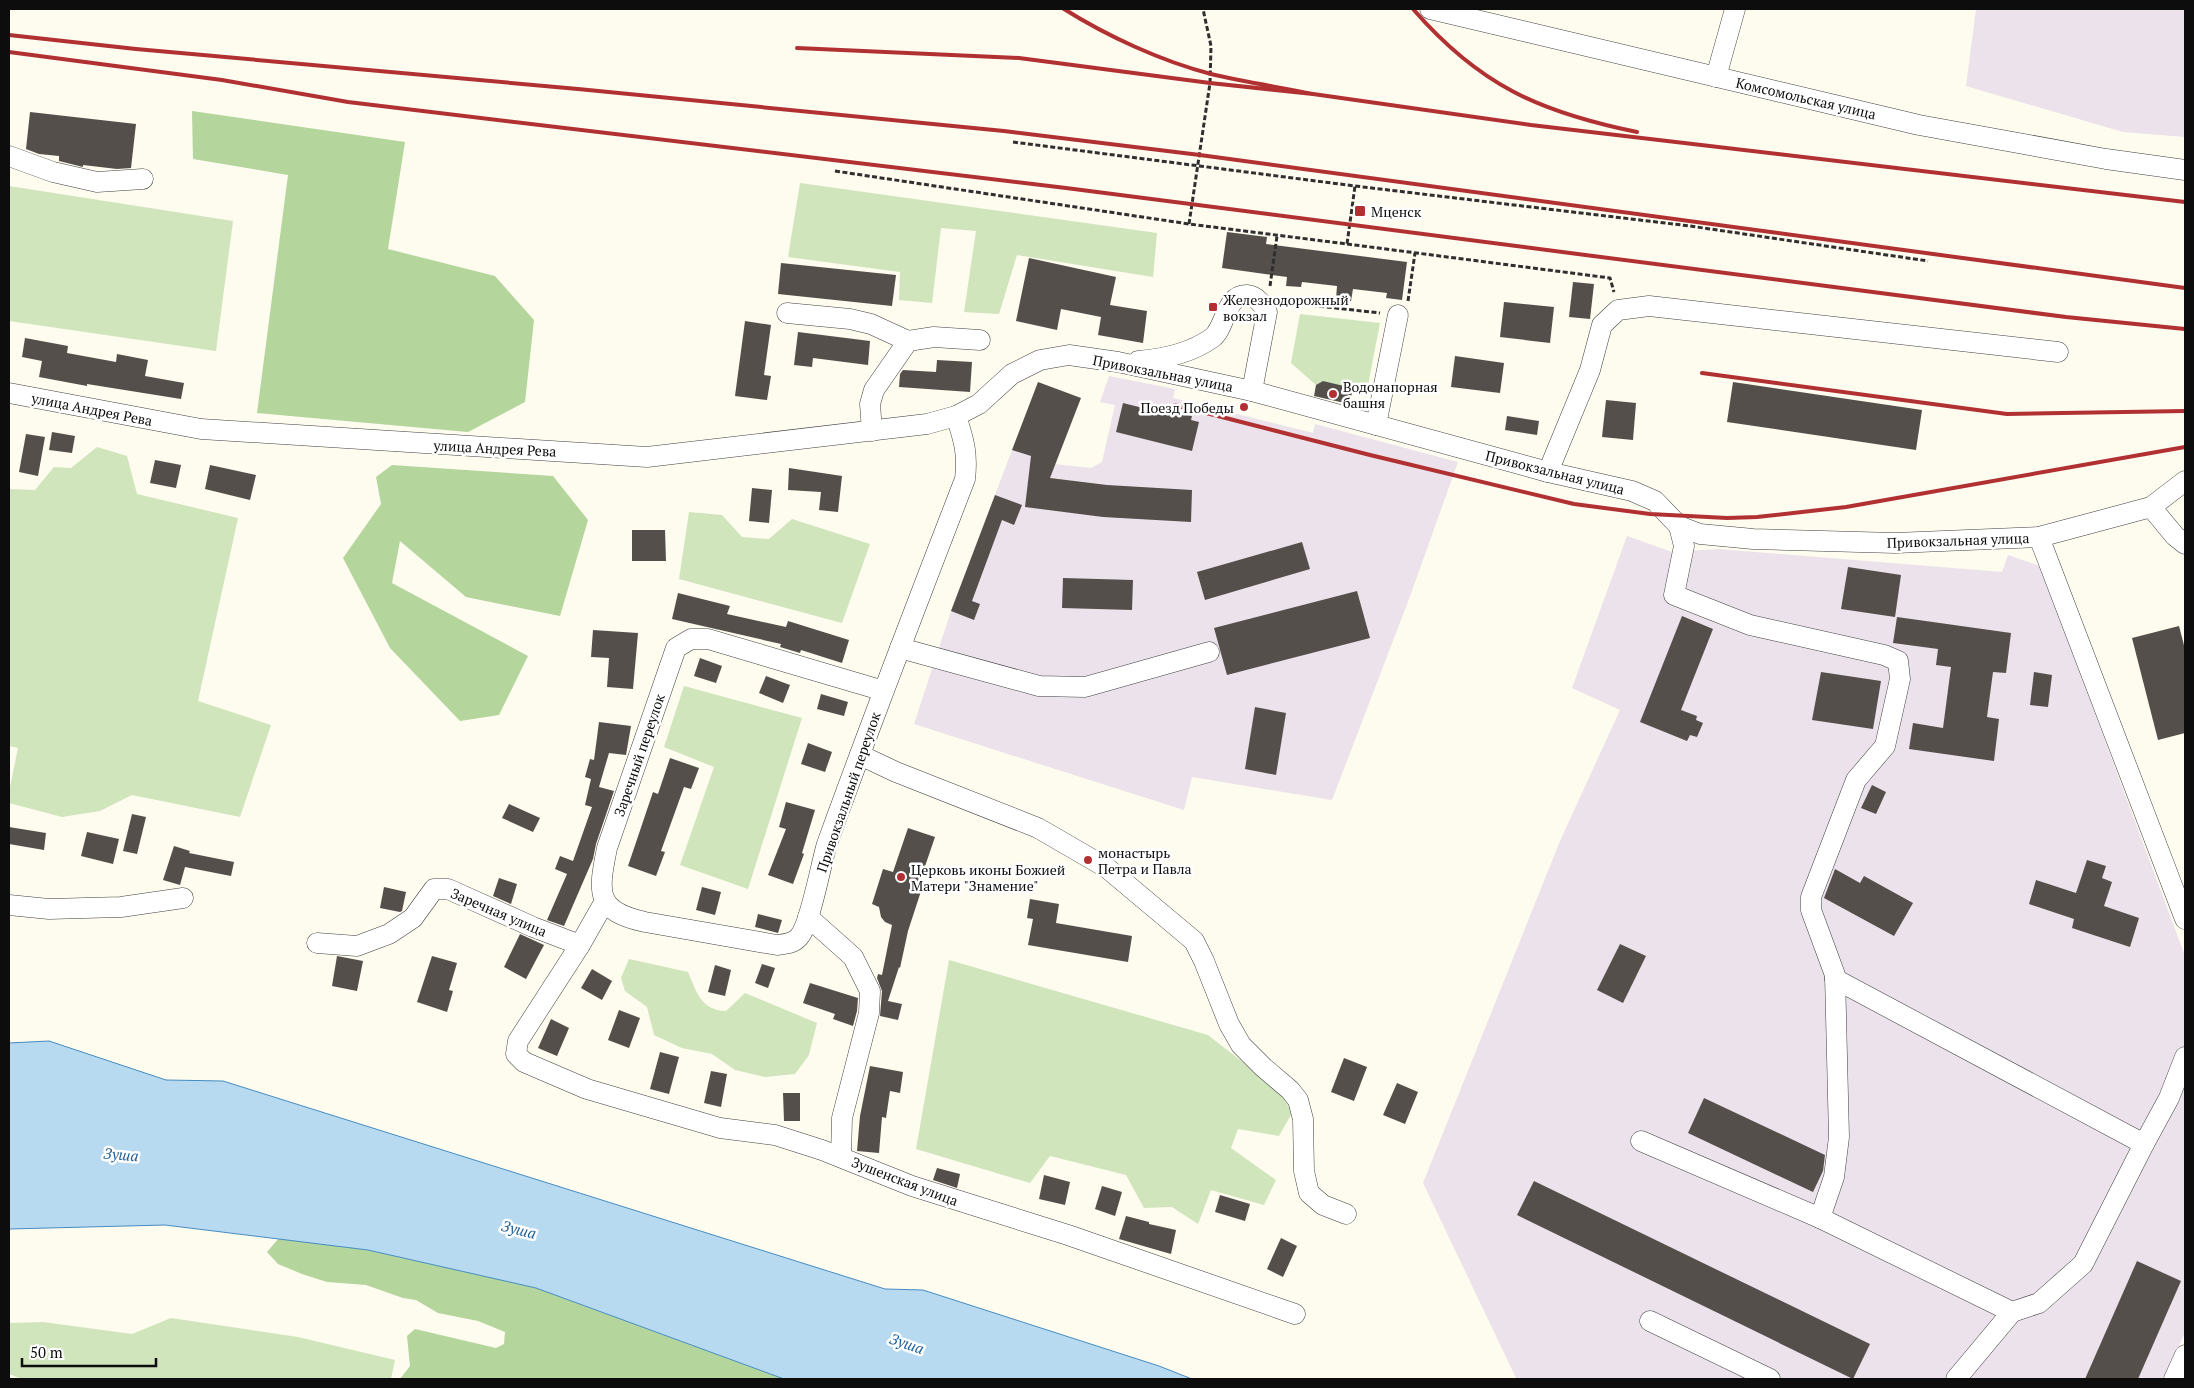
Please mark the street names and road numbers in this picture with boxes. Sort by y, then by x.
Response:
street label: Комсомольская улица [1734,73,1878,123]
street label: Привокзальная улица [1091,350,1235,396]
street label: улица Андрея Рева [29,388,154,430]
street label: улица Андрея Рева [432,435,557,461]
street label: Привокзальная улица [1483,446,1627,498]
street label: Привокзальная улица [1886,528,2030,552]
street label: Заречный переулок [609,691,669,819]
street label: Привокзальный переулок [812,709,885,875]
street label: Заречная улица [448,883,550,941]
street label: Зушенская улица [849,1152,961,1210]

